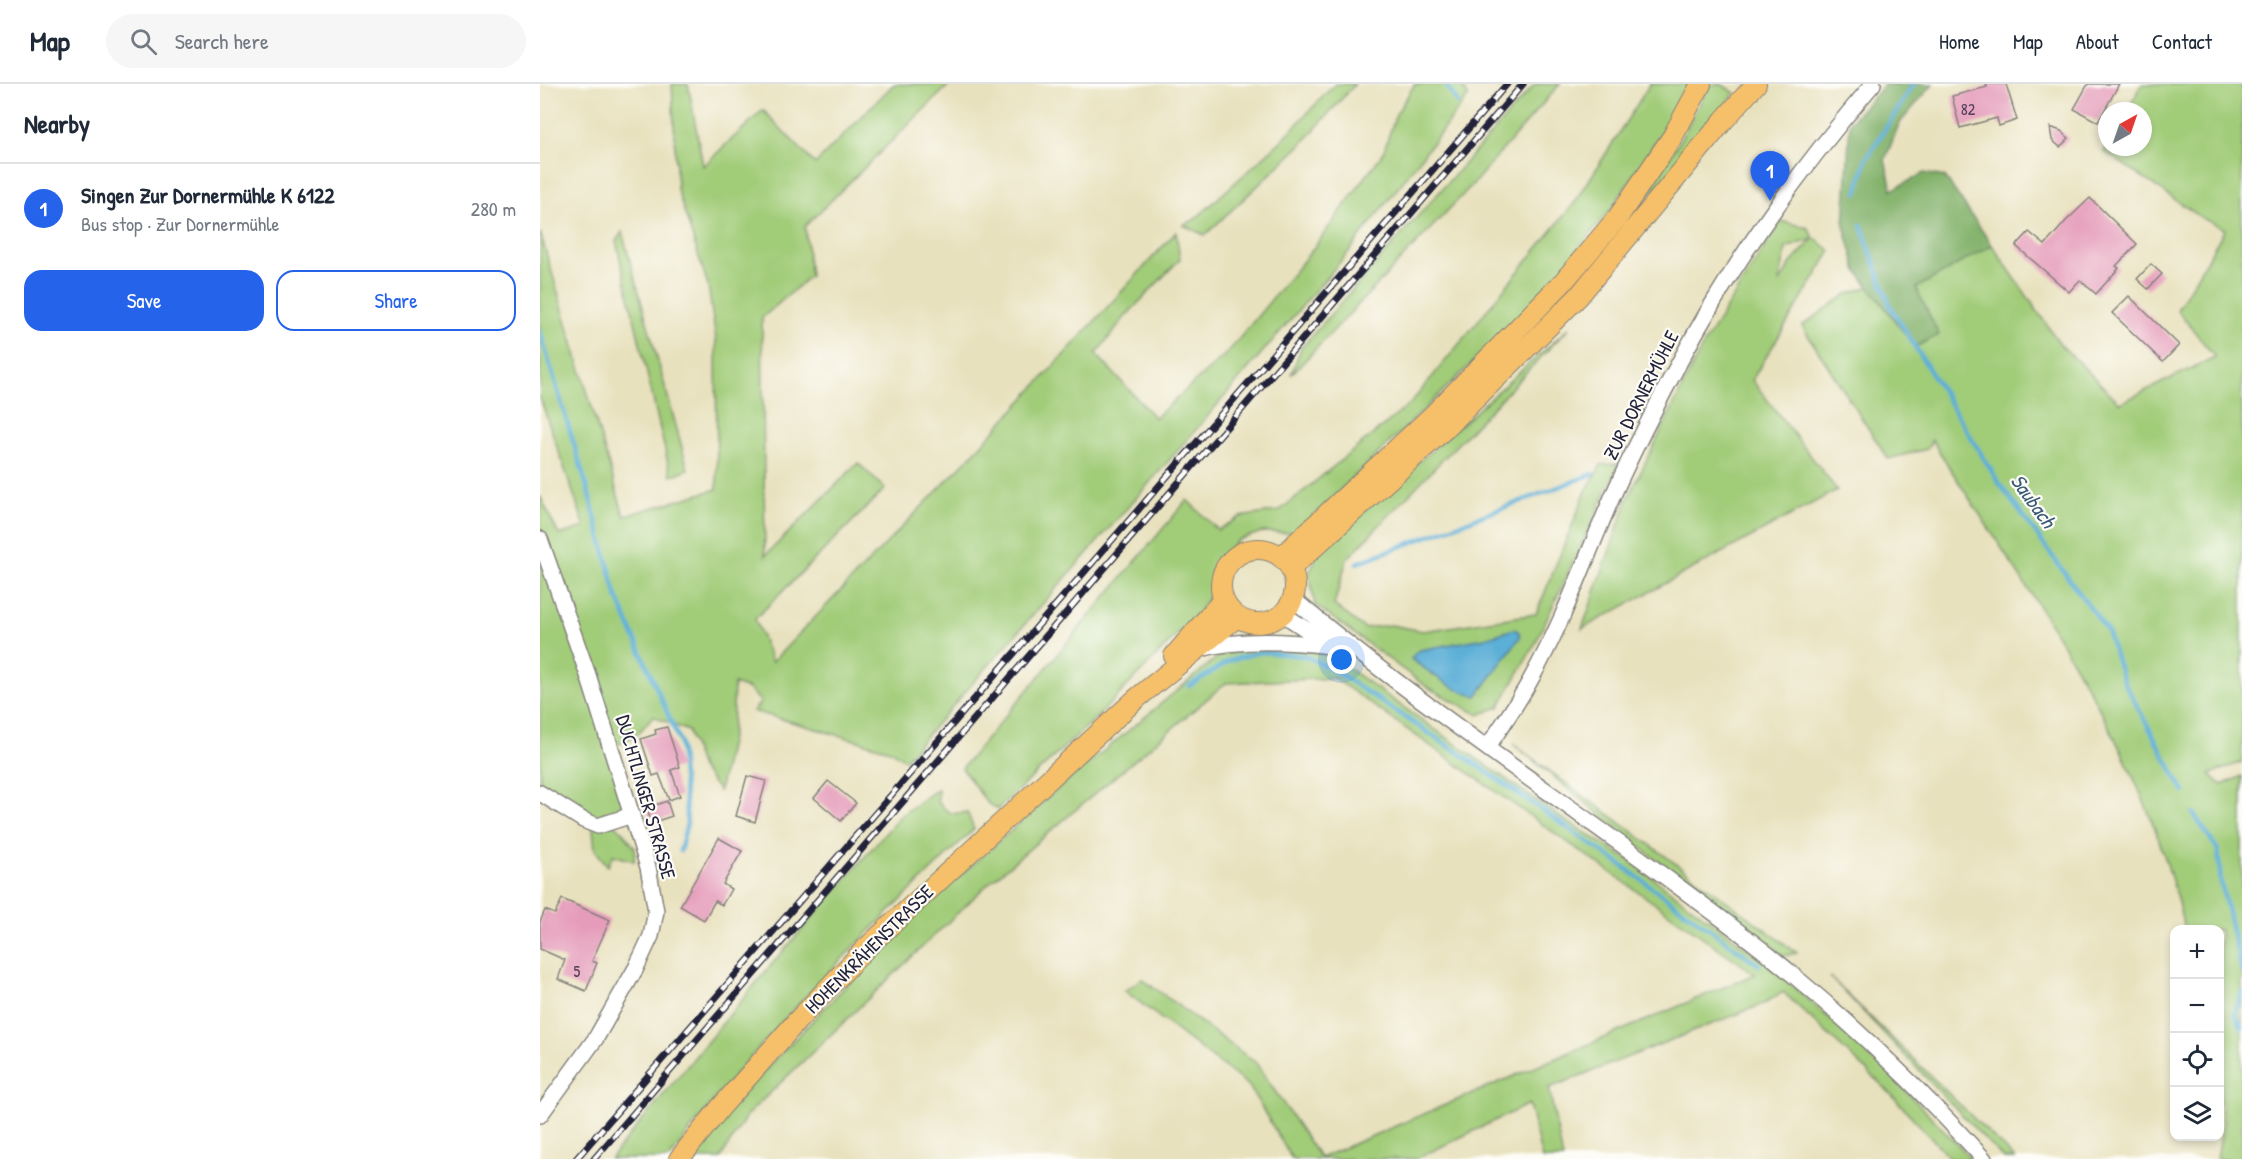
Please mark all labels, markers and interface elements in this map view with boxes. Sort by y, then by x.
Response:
search box [106,14,526,68]
text: Map [30,22,70,60]
icon: search [127,25,160,58]
text: Search here [175,26,269,56]
text: Home [1939,27,1980,56]
text: Map [2013,27,2043,56]
text: About [2076,27,2119,56]
text: Contact [2152,27,2212,56]
house number: 82 [1961,98,1976,120]
north arrow [2098,102,2152,156]
text: Nearby [24,106,90,141]
pin: 1 [1750,152,1790,201]
text: Singen Zur Dornermühle K 6122 [81,180,335,210]
text: 1 [40,195,47,222]
text: 280 m [471,195,516,222]
text: Bus stop · Zur Dornermühle [81,210,280,237]
button: Save [24,270,264,331]
button: Share [276,270,516,331]
street label: ZUR DORNERMÜHLE [1596,325,1685,464]
water label: Saubach [2004,468,2063,535]
your location [1327,645,1356,674]
street label: DUCHTLINGER STRASSE [610,712,683,882]
street label: HOHENKRÄHENSTRASSE [798,878,939,1019]
map controls [2170,925,2224,1141]
button: + [2170,925,2224,979]
house number: 5 [574,960,581,982]
button: − [2170,979,2224,1033]
button: locate [2170,1033,2224,1087]
button: layers [2170,1087,2224,1141]

